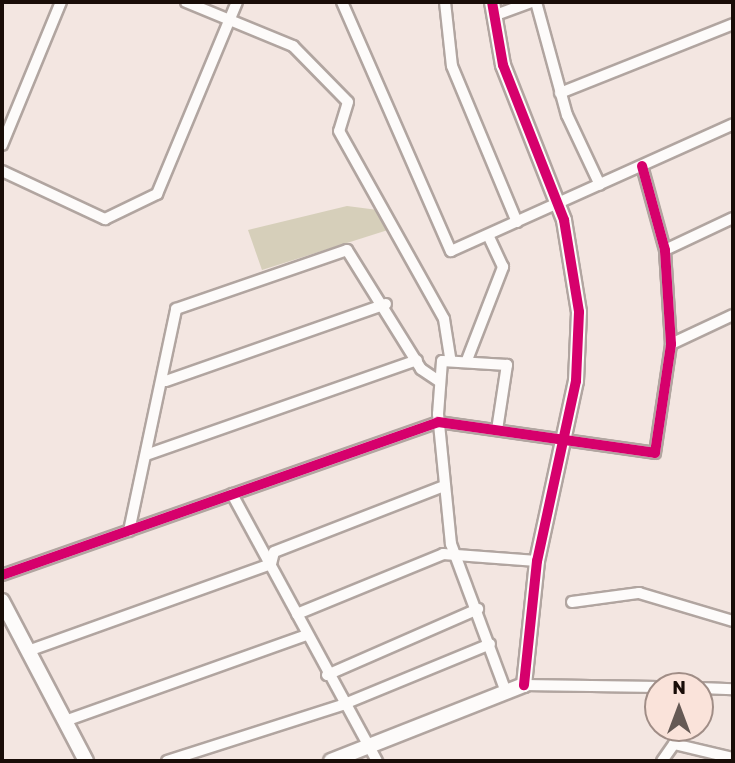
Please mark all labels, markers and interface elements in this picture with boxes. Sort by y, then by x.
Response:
north arrow [644,672,714,742]
text: N [672,676,686,699]

